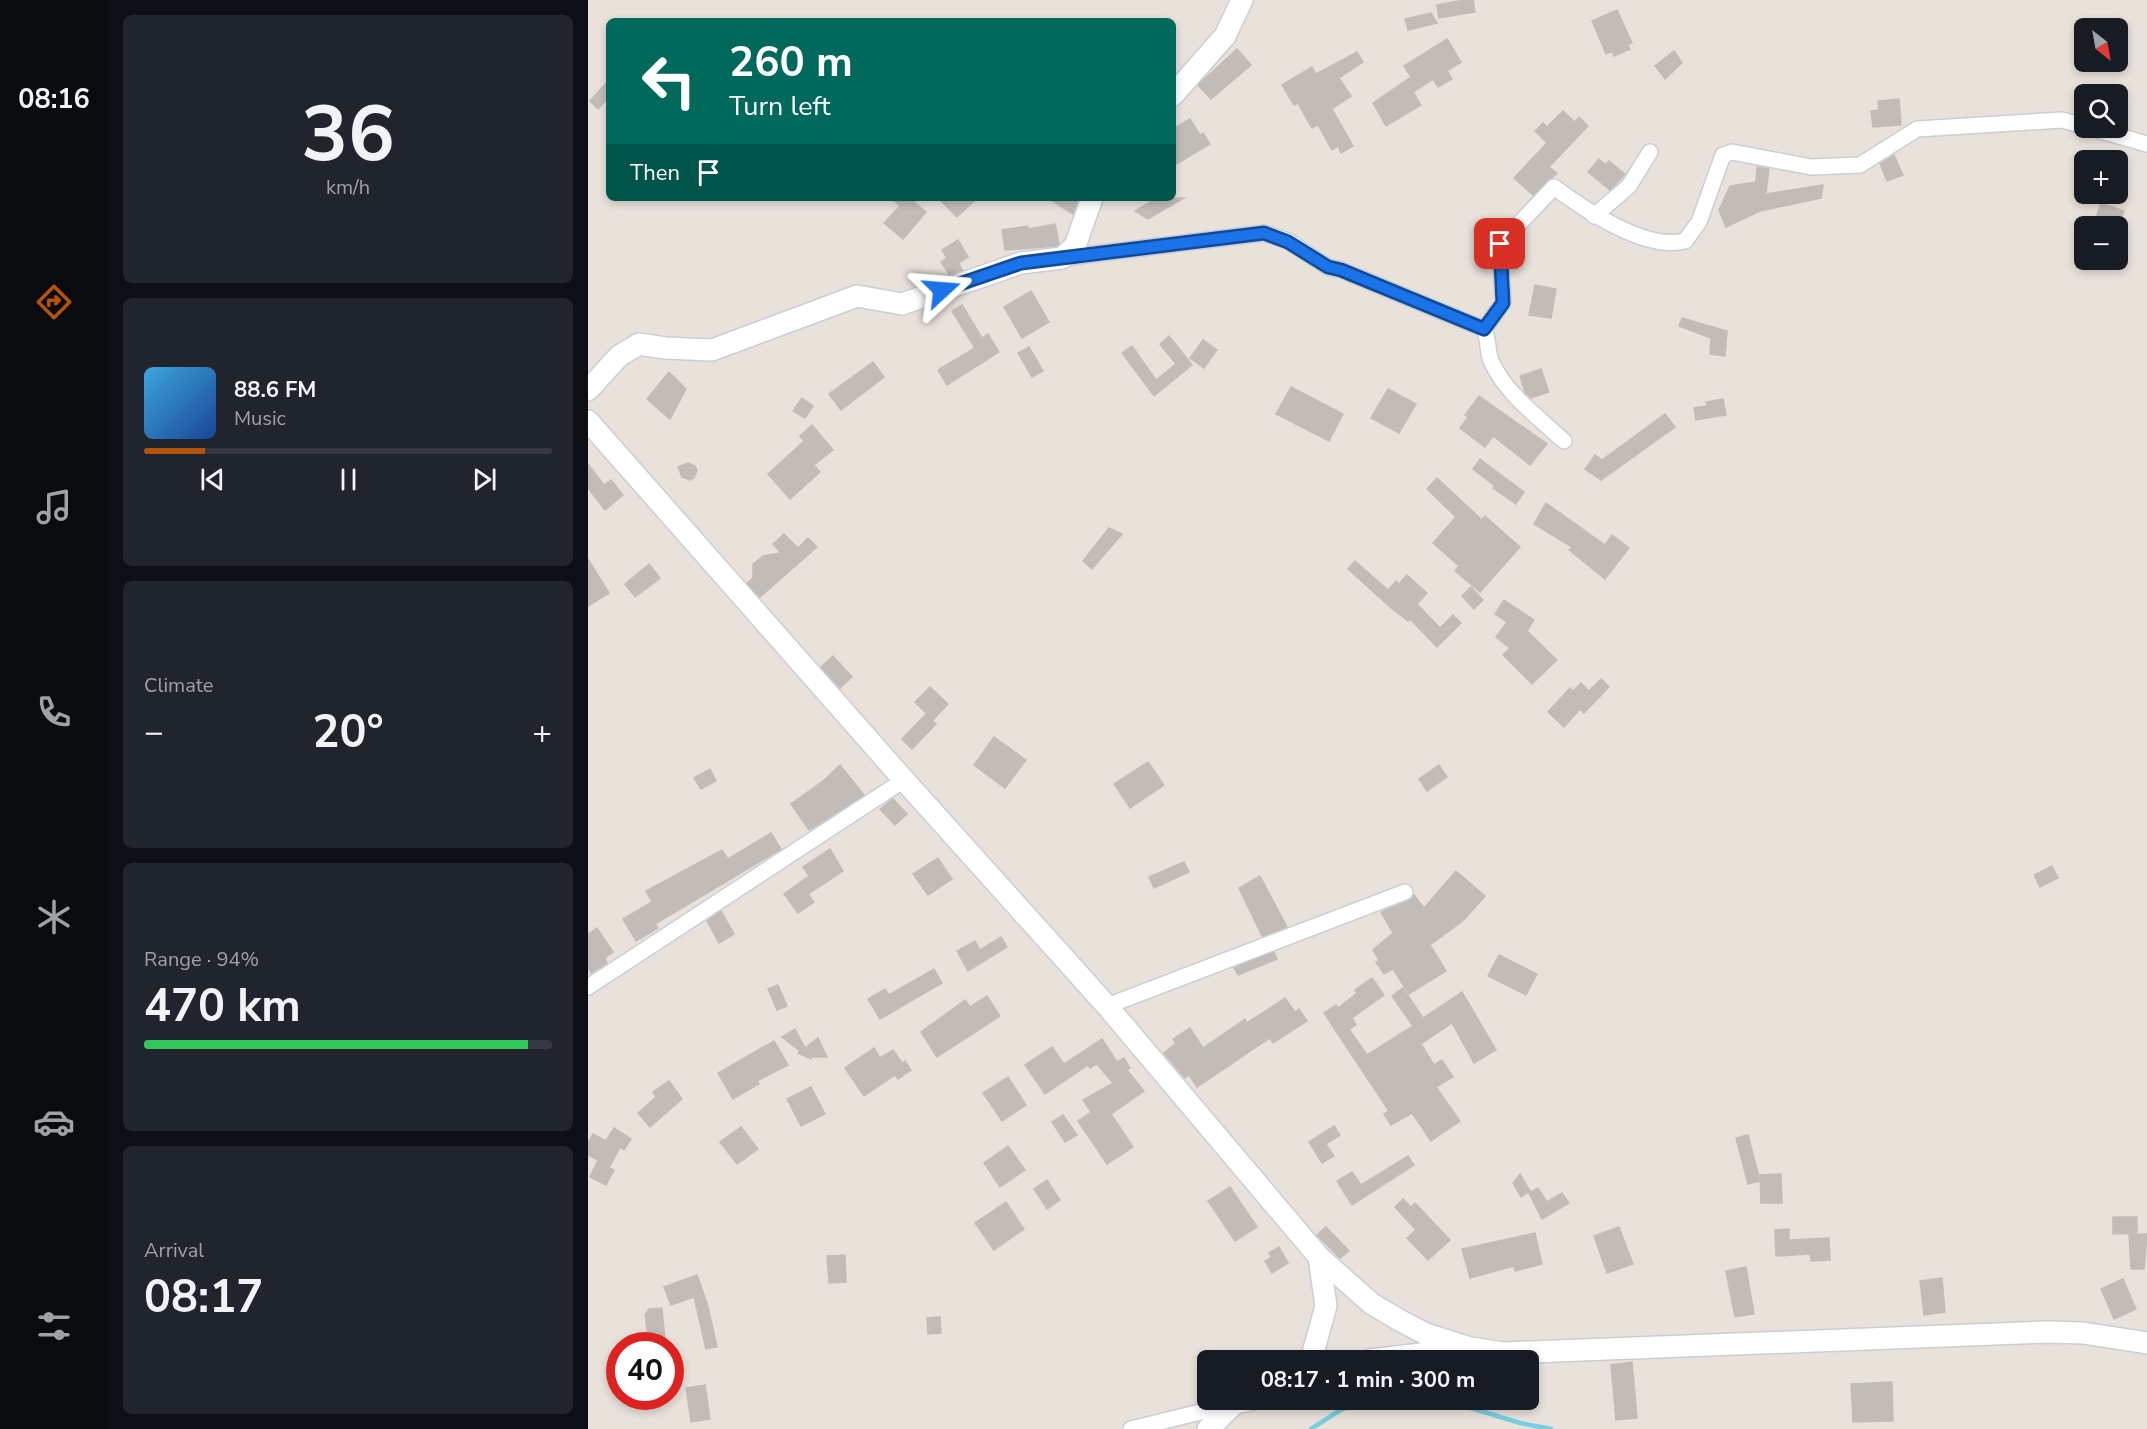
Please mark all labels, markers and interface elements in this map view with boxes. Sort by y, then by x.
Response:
north arrow [2074,18,2128,72]
map controls [2074,18,2128,270]
text: 260 m [729,34,853,91]
icon: left [630,42,708,120]
text: 08:16 [18,81,90,118]
text: 36 [301,81,395,188]
button: search [2074,84,2128,138]
text: Turn left [729,88,830,125]
button: + [2074,150,2128,204]
icon: arrive [692,156,725,189]
text: Then [630,158,680,188]
text: km/h [326,174,370,201]
button: − [2074,216,2128,270]
pin [1474,218,1525,269]
icon: arrive [1483,227,1516,260]
position arrow [910,258,974,322]
icon: directions [33,281,75,323]
text: 88.6 FM [234,375,316,405]
text: Music [234,405,286,432]
icon: previous [196,463,229,496]
icon: pause [332,463,365,496]
icon: next [468,463,501,496]
icon: music [33,486,75,528]
text: Climate [144,672,213,699]
icon: phone [33,691,75,733]
text: 20° [312,702,384,763]
text: − [144,710,164,755]
text: + [532,710,552,755]
icon: climate [33,896,75,938]
text: Range · 94% [144,946,259,973]
text: 470 km [144,976,301,1037]
icon: car [33,1101,75,1143]
text: Arrival [144,1237,204,1264]
text: 08:17 [144,1267,263,1328]
icon: filters [33,1305,75,1347]
speed limit sign: 40 [606,1332,684,1410]
text: 08:17 · 1 min · 300 m [1261,1365,1475,1395]

